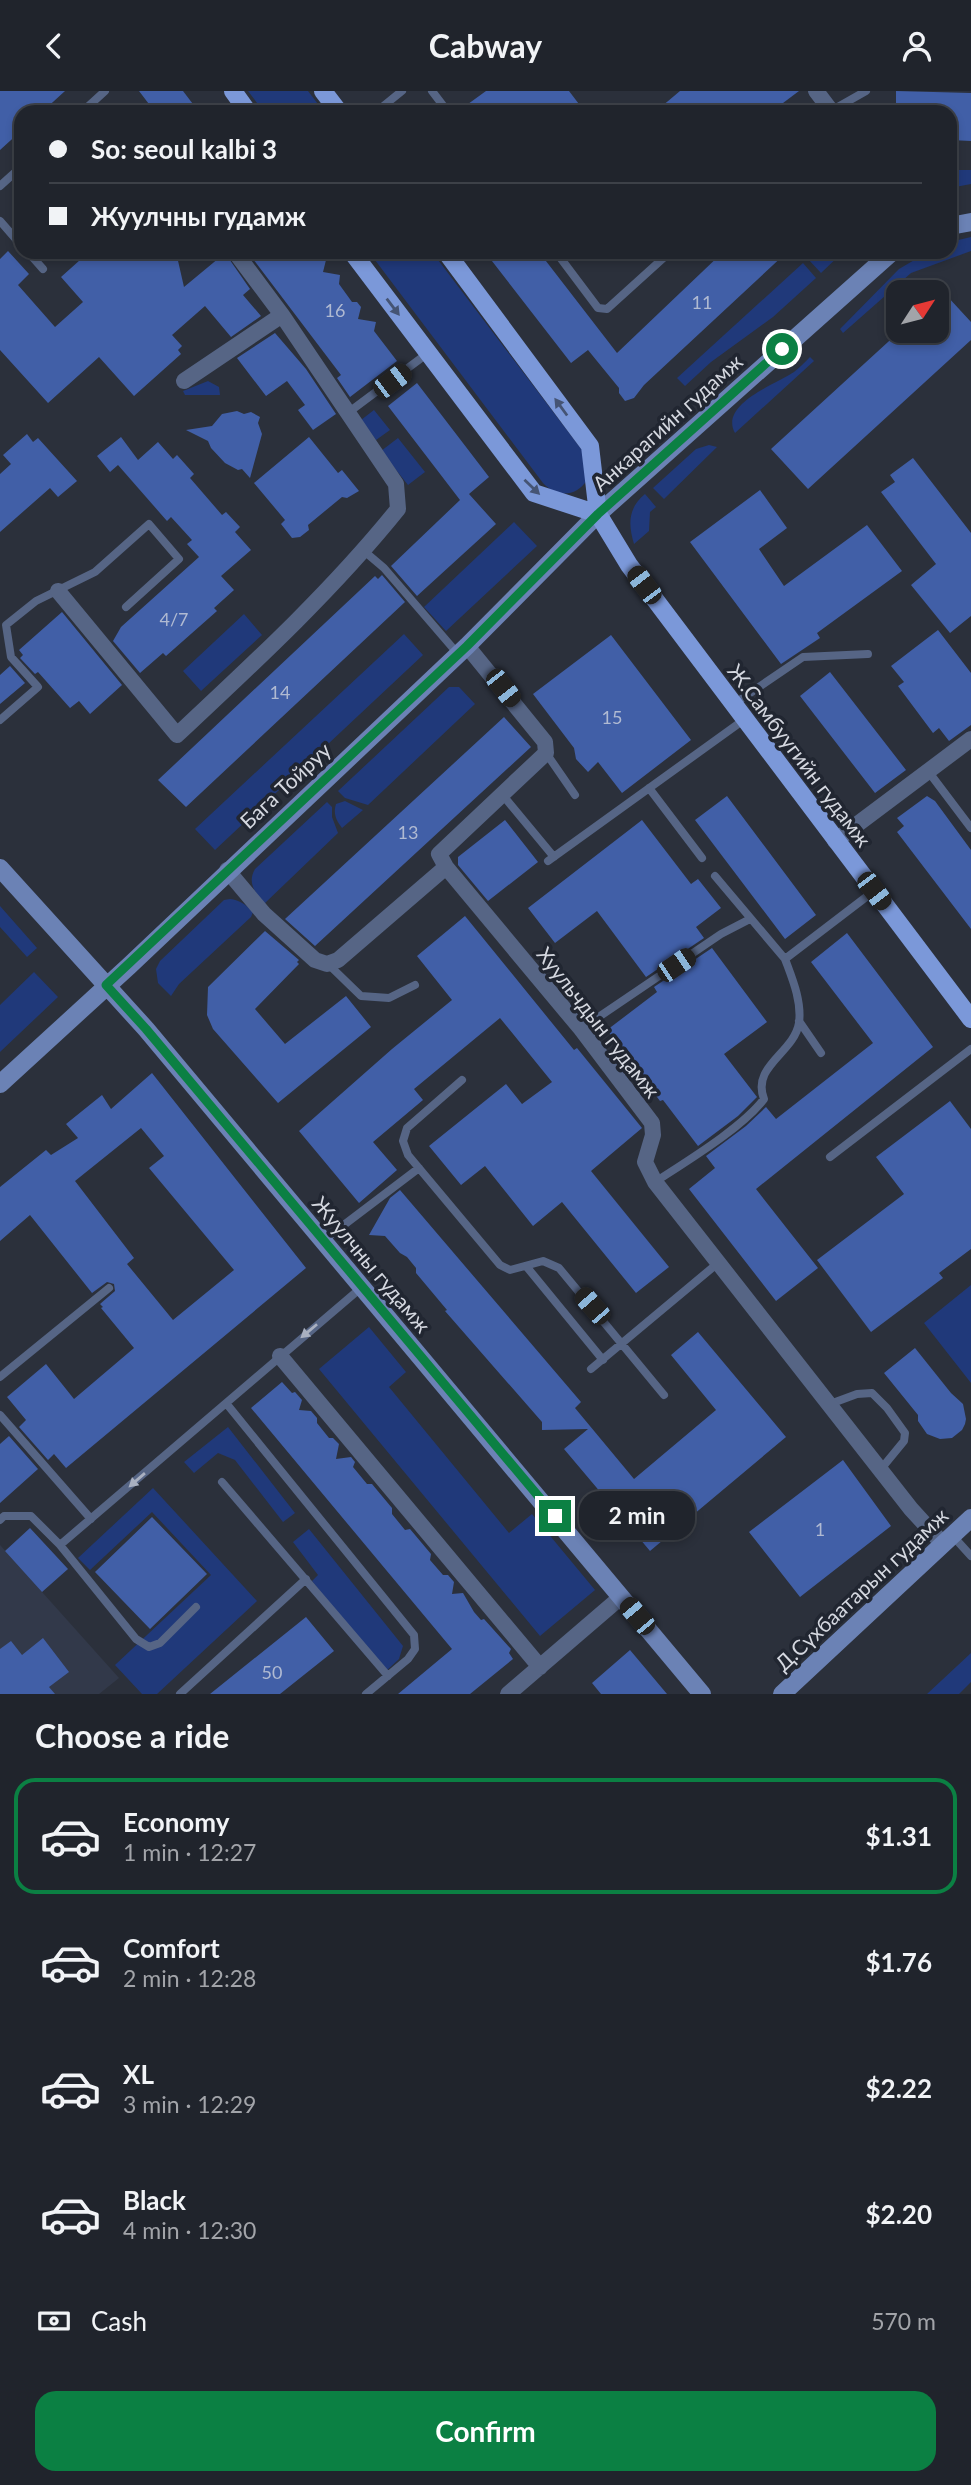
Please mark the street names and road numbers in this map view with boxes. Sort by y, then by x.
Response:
street label: Анкарагийн гудамж [587,348,747,496]
street label: Ж.Самбуугийн гудамж [723,659,877,852]
street label: Бага Тойруу [235,737,336,833]
street label: Хуульчдын гудамж [532,941,666,1103]
street label: Жуулчны гудамж [308,1191,437,1338]
street label: Д.Сүхбаатарын гудамж [769,1502,953,1676]

